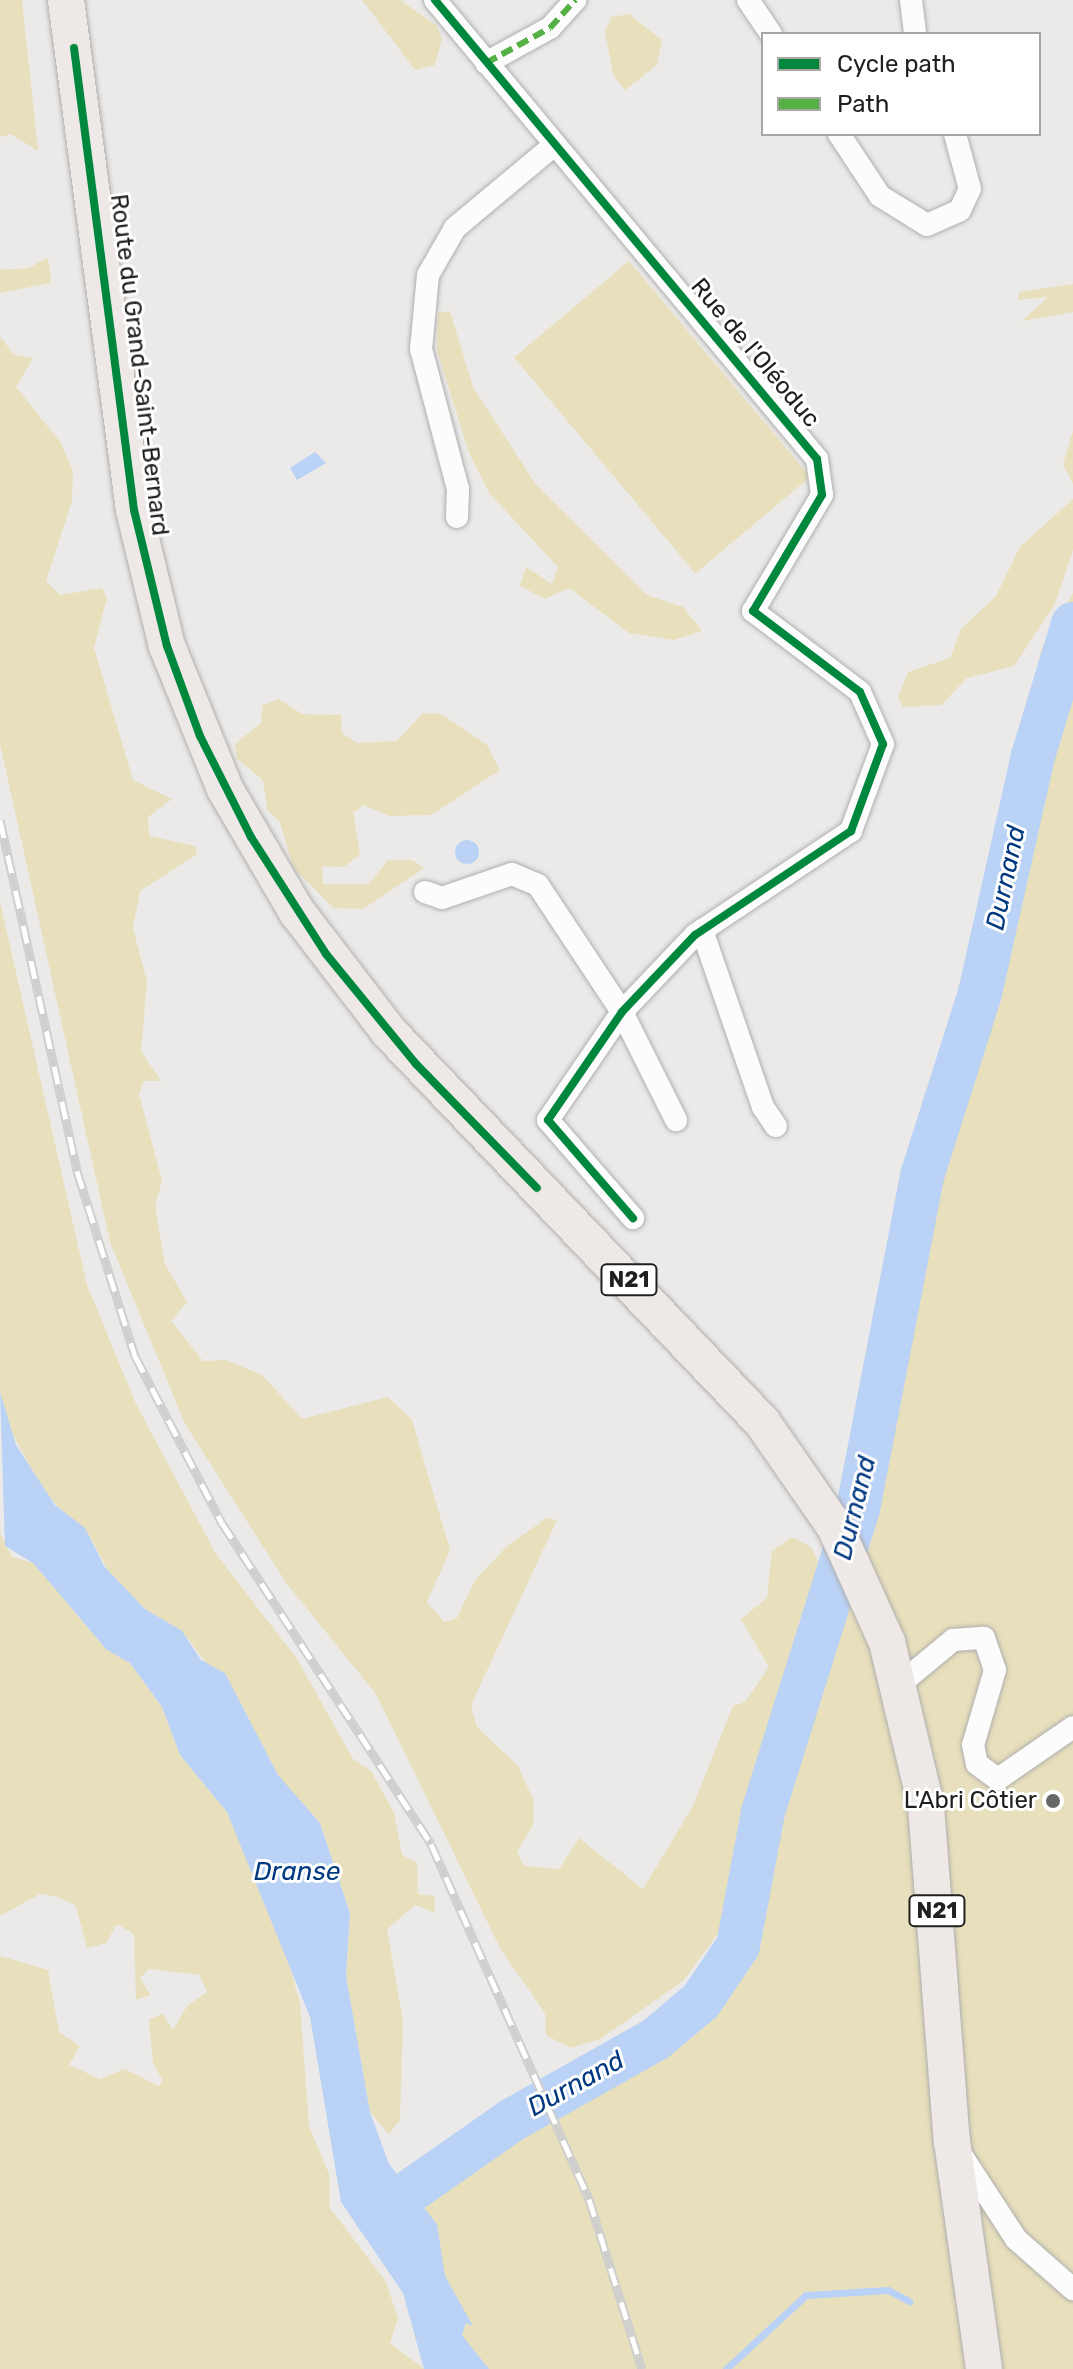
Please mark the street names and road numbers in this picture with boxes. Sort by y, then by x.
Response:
street label: Route du Grand-Saint-Bernard [104,192,174,538]
street label: Rue de l'Oléoduc [684,273,826,433]
road number: N21 [599,1262,659,1298]
road number: N21 [907,1893,967,1929]

